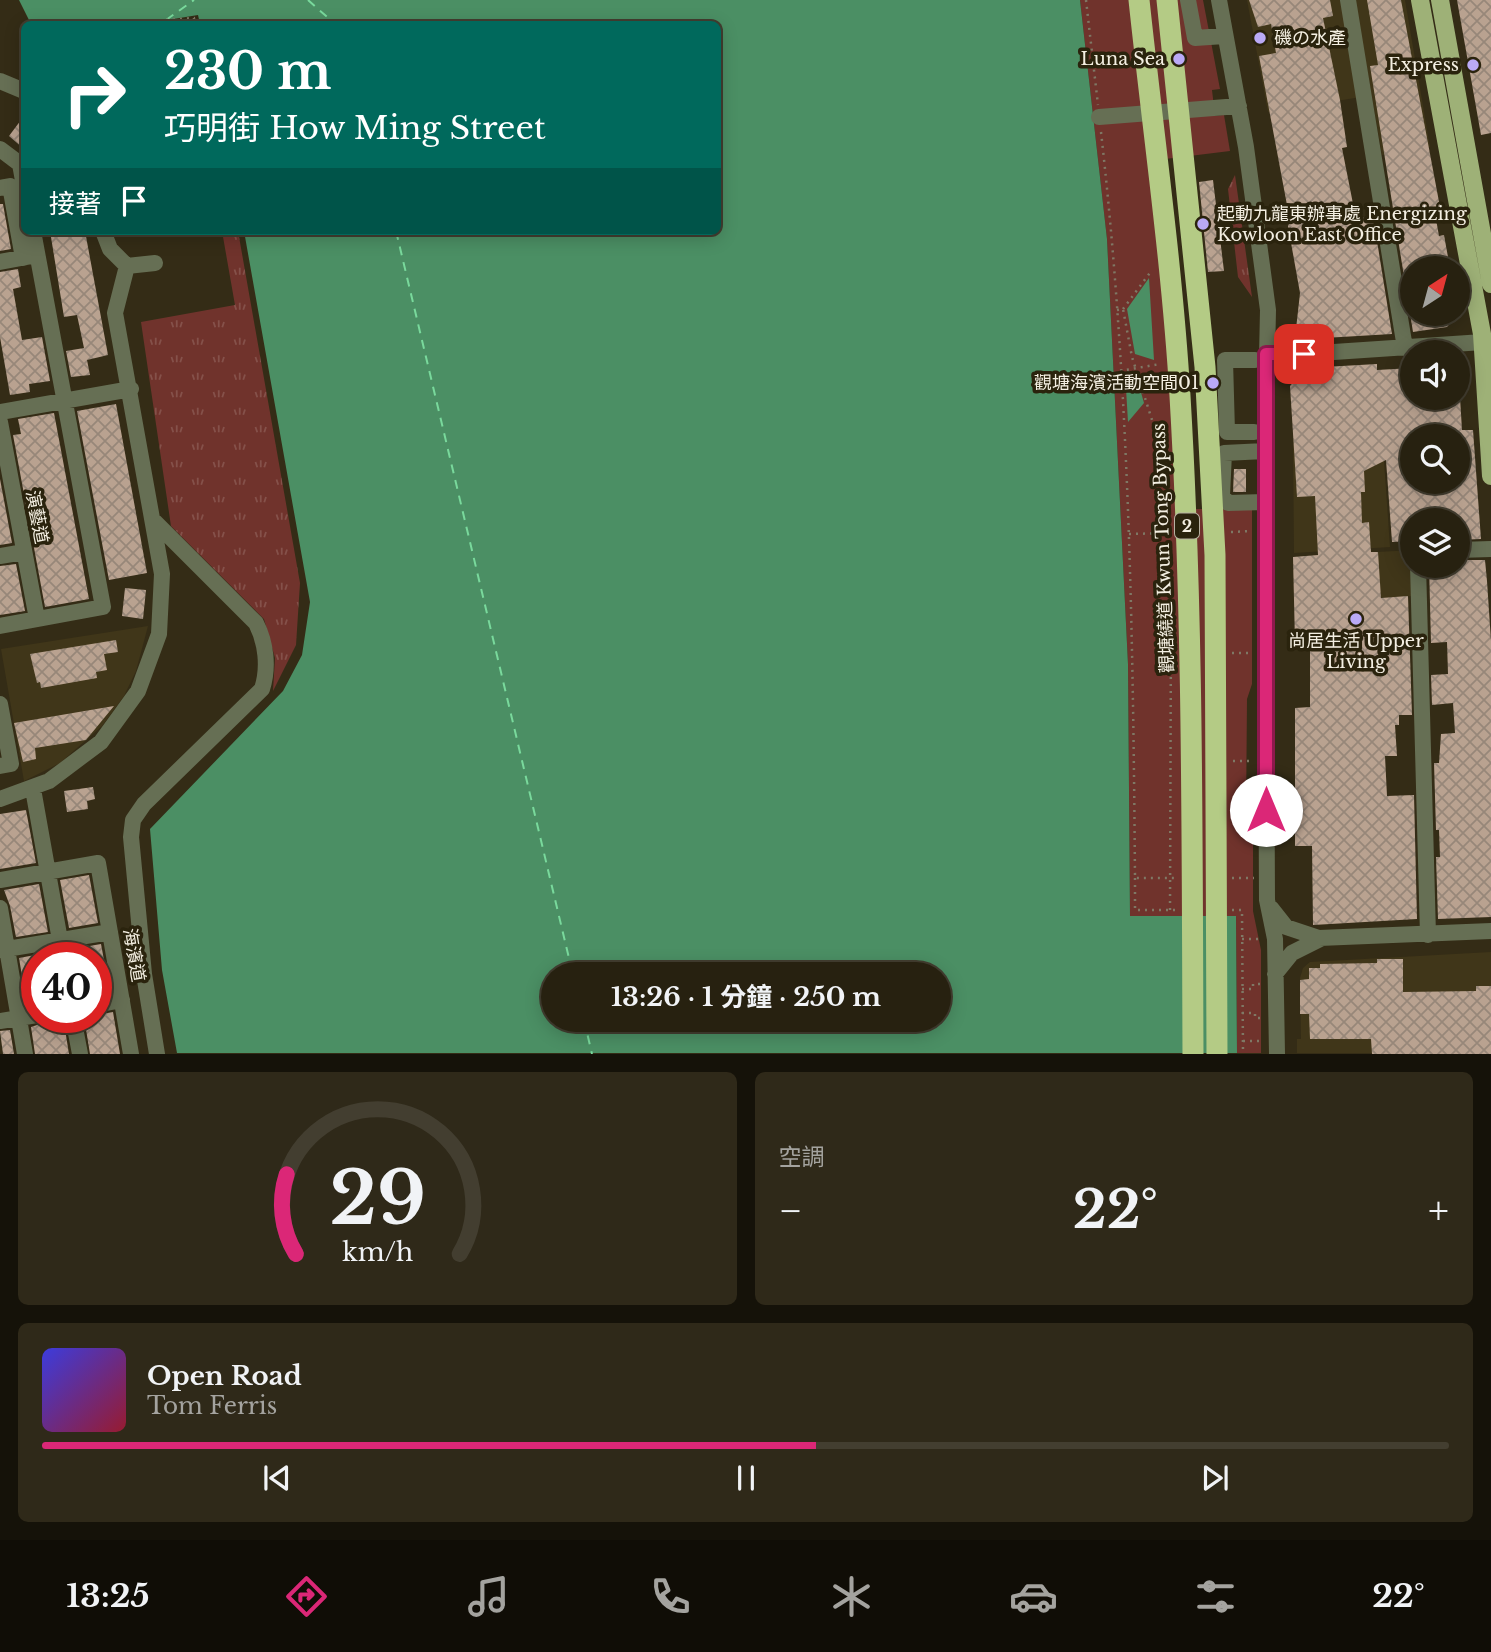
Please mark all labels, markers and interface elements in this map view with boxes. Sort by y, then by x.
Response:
place label: 磯の水產 [1274,27,1346,49]
marker: 磯の水產 [1252,30,1268,46]
text: 230 m [164,41,331,102]
place label: Luna Sea [1081,48,1165,70]
icon: right [49,49,140,140]
marker: Luna Sea [1171,51,1187,67]
place label: Express [1388,54,1459,76]
marker: Express [1465,57,1481,73]
text: 巧明街 How Ming Street [164,108,546,148]
icon: arrive [115,182,153,220]
text: 接著 [49,188,101,220]
place label: 起動九龍東辦事處 Energizing Kowloon East Office [1217,203,1467,246]
marker: 起動九龍東辦事處 Energizing Kowloon East Office [1195,216,1211,232]
north arrow [1400,256,1470,326]
map controls [1400,256,1470,578]
pin [1274,324,1334,384]
icon: arrive [1285,335,1323,373]
button: sound [1400,340,1470,410]
place label: 觀塘海濱活動空間01 [1034,372,1199,394]
marker: 觀塘海濱活動空間01 [1205,375,1221,391]
street label: 觀塘繞道 Kwun Tong Bypass [1148,423,1178,673]
button: search [1400,424,1470,494]
street label: 演藝道 [21,488,53,546]
button: layers [1400,508,1470,578]
road number: 2 [1175,513,1199,538]
marker: 尚居生活 Upper Living [1348,611,1364,627]
place label: 尚居生活 Upper Living [1288,630,1424,673]
position arrow [1229,773,1303,847]
street label: 海濱道 [118,927,150,983]
speed limit sign: 40 [21,942,112,1033]
text: 13:26 · 1 分鐘 · 250 m [611,981,881,1013]
text: 空調 [779,1143,825,1171]
text: 29 [329,1154,425,1245]
text: 22° [1073,1178,1158,1242]
text: − [779,1187,803,1234]
text: + [1428,1187,1449,1234]
text: km/h [342,1237,413,1268]
text: Open Road [147,1360,302,1392]
text: Tom Ferris [147,1392,277,1420]
icon: previous [258,1459,296,1497]
icon: pause [727,1459,765,1497]
icon: next [1196,1459,1234,1497]
icon: directions [282,1572,331,1621]
icon: music [464,1572,513,1621]
icon: phone [646,1572,695,1621]
icon: climate [827,1572,876,1621]
icon: car [1009,1572,1058,1621]
icon: filters [1191,1572,1240,1621]
text: 13:25 [66,1576,150,1616]
text: 22° [1372,1576,1425,1616]

